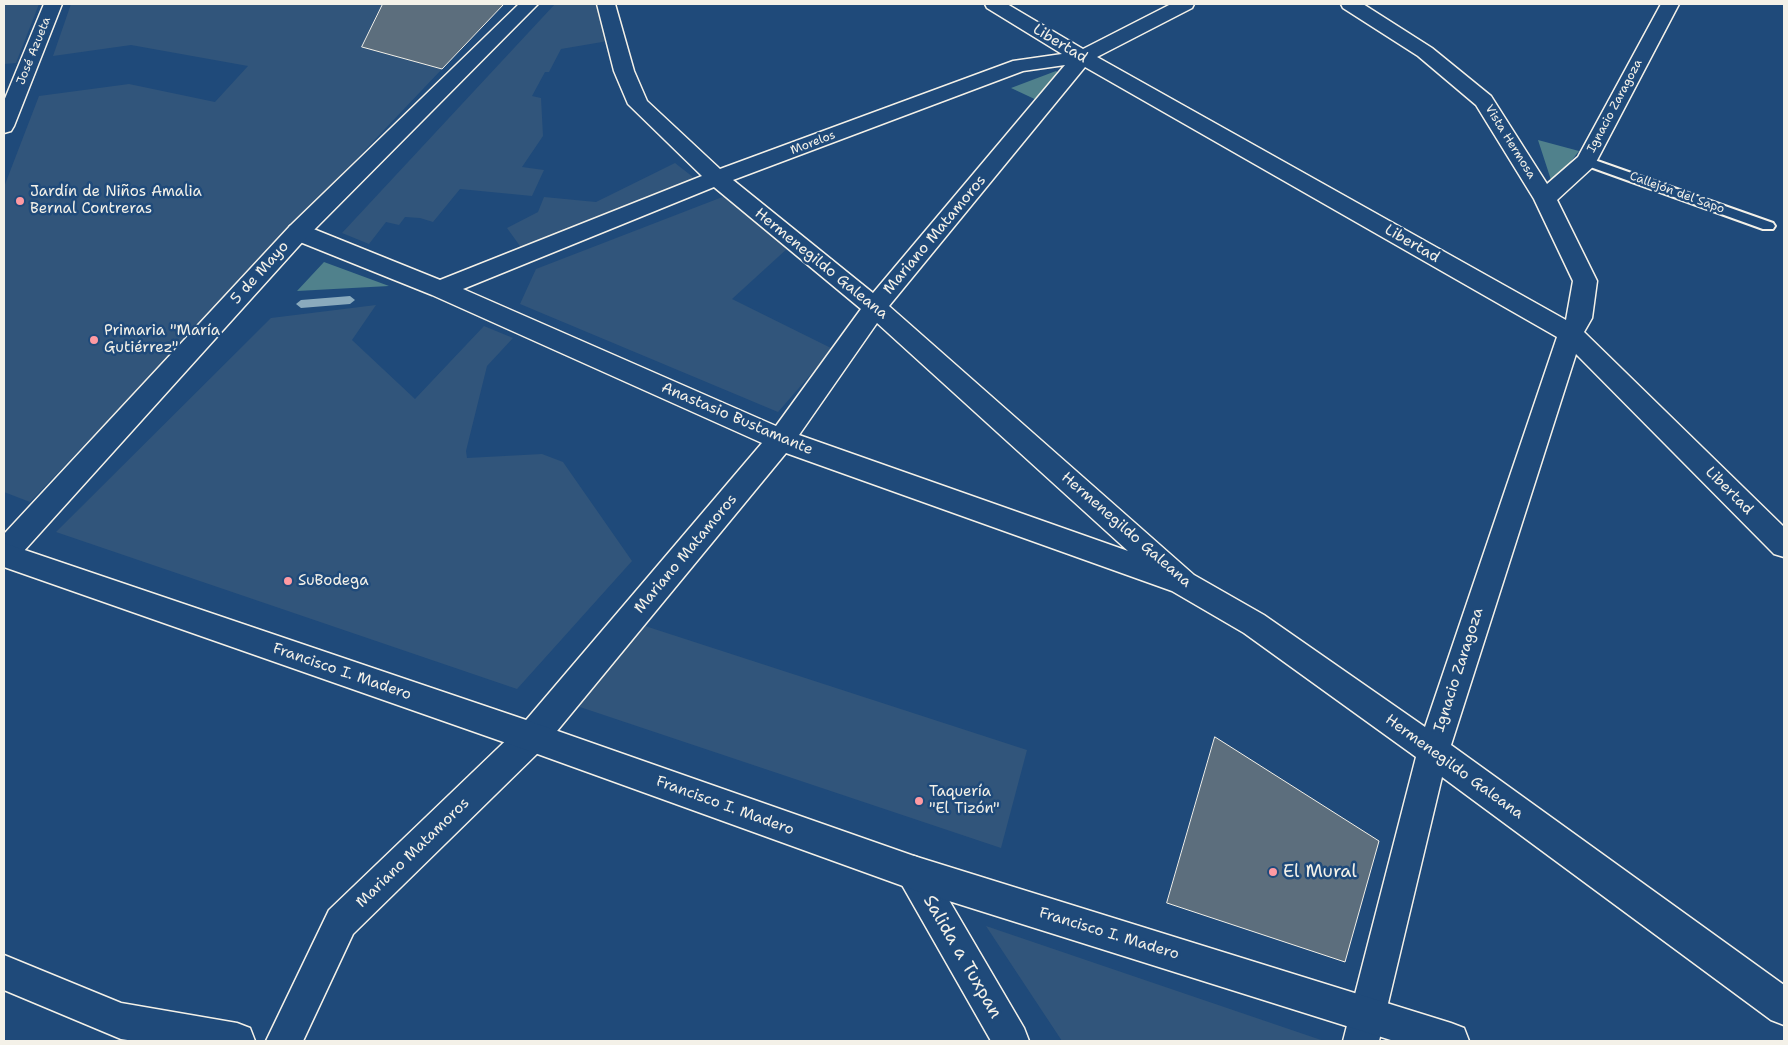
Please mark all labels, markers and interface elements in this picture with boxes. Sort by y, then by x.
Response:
street label: José Azueta [14,15,54,87]
street label: Libertad [1029,21,1091,67]
street label: Ignacio Zaragoza [1584,57,1646,155]
street label: Vista Hermosa [1481,102,1539,182]
street label: Morelos [789,128,837,158]
street label: Callejón del Sapo [1628,169,1726,217]
street label: Mariano Matamoros [880,172,990,298]
place label: Jardín de Niños Amalia Bernal Contreras [30,183,202,218]
marker: Jardín de Niños Amalia Bernal Contreras [14,195,26,207]
street label: Hermenegildo Galeana [751,205,891,323]
street label: Libertad [1381,221,1443,267]
street label: 5 de Mayo [227,238,293,308]
place label: Primaria "María Gutiérrez" [104,322,220,357]
marker: Primaria "María Gutiérrez" [88,334,100,346]
street label: Anastasio Bustamante [658,379,816,459]
street label: Libertad [1701,463,1757,519]
street label: Hermenegildo Galeana [1057,469,1195,591]
street label: Mariano Matamoros [631,491,741,617]
place label: SuBodega [298,572,369,590]
marker: SuBodega [282,575,294,587]
street label: Ignacio Zaragoza [1430,606,1488,734]
street label: Francisco I. Madero [270,640,414,704]
street label: Hermenegildo Galeana [1381,711,1527,823]
street label: Francisco I. Madero [654,773,796,839]
place label: Taquería "El Tizón" [929,783,1000,818]
street label: Mariano Matamoros [353,794,473,912]
marker: Taquería "El Tizón" [913,795,925,807]
place label: El Mural [1283,861,1357,883]
marker: El Mural [1267,866,1279,878]
street label: Salida a Tuxpan [918,892,1006,1022]
street label: Francisco I. Madero [1037,904,1181,964]

